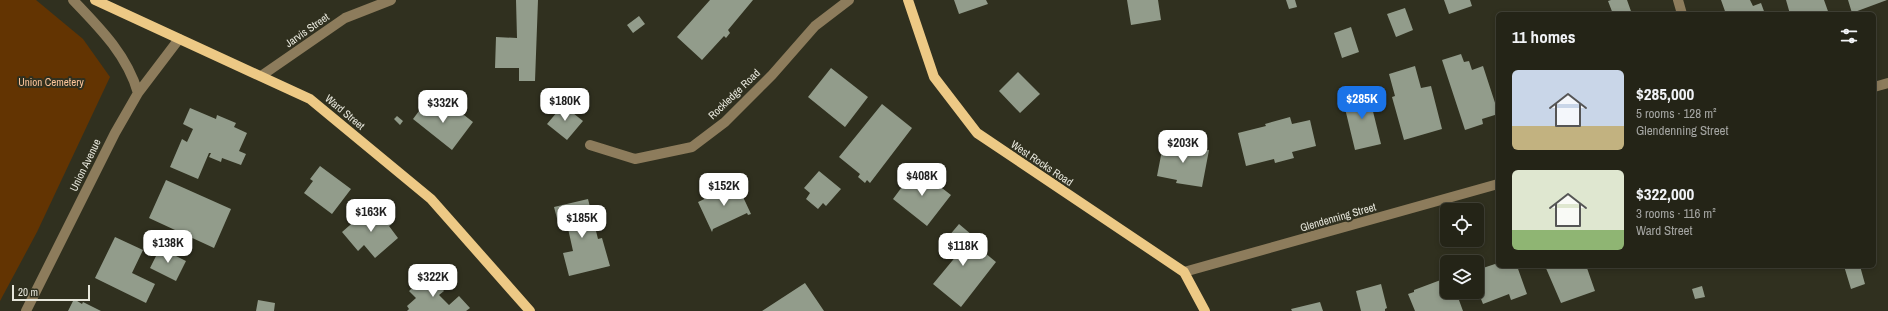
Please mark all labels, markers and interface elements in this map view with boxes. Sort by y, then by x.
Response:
street label: Jarvis Street [282,9,332,50]
text: 11 homes [1512,25,1576,48]
icon: filters [1838,25,1860,47]
street label: Rockledge Road [705,66,763,122]
park label: Union Cemetery [18,75,84,89]
text: $285,000 [1636,82,1694,105]
pin: $285K [1334,86,1390,120]
icon: home [1544,86,1592,134]
pin: $180K [537,88,593,122]
pin: $332K [415,90,471,124]
text: $285K [1346,90,1378,107]
street label: Ward Street [322,91,368,133]
text: $180K [549,92,581,109]
text: $332K [427,94,459,111]
text: 5 rooms · 128 m² [1636,105,1717,122]
text: Glendenning Street [1636,122,1728,139]
pin: $203K [1155,130,1211,164]
text: $203K [1167,134,1199,151]
street label: Union Avenue [66,137,104,193]
street label: West Rocks Road [1008,137,1076,189]
pin: $408K [894,163,950,197]
text: $408K [906,167,938,184]
pin: $152K [696,173,752,207]
text: $152K [708,177,740,194]
text: $322,000 [1636,182,1694,205]
icon: home [1544,186,1592,234]
pin: $163K [343,199,399,233]
street label: Glendenning Street [1298,199,1378,235]
text: $163K [355,203,387,220]
map controls [1440,203,1484,299]
button: locate [1440,203,1484,247]
pin: $185K [554,205,610,239]
text: 3 rooms · 116 m² [1636,205,1716,222]
text: $185K [566,209,598,226]
text: Ward Street [1636,222,1693,239]
pin: $138K [140,230,196,264]
pin: $118K [935,233,991,267]
text: $138K [152,234,184,251]
text: $118K [948,237,978,254]
button: layers [1440,255,1484,299]
pin: $322K [405,264,461,298]
text: $322K [417,268,449,285]
scale bar [12,283,90,302]
text: 20 m [18,285,38,299]

